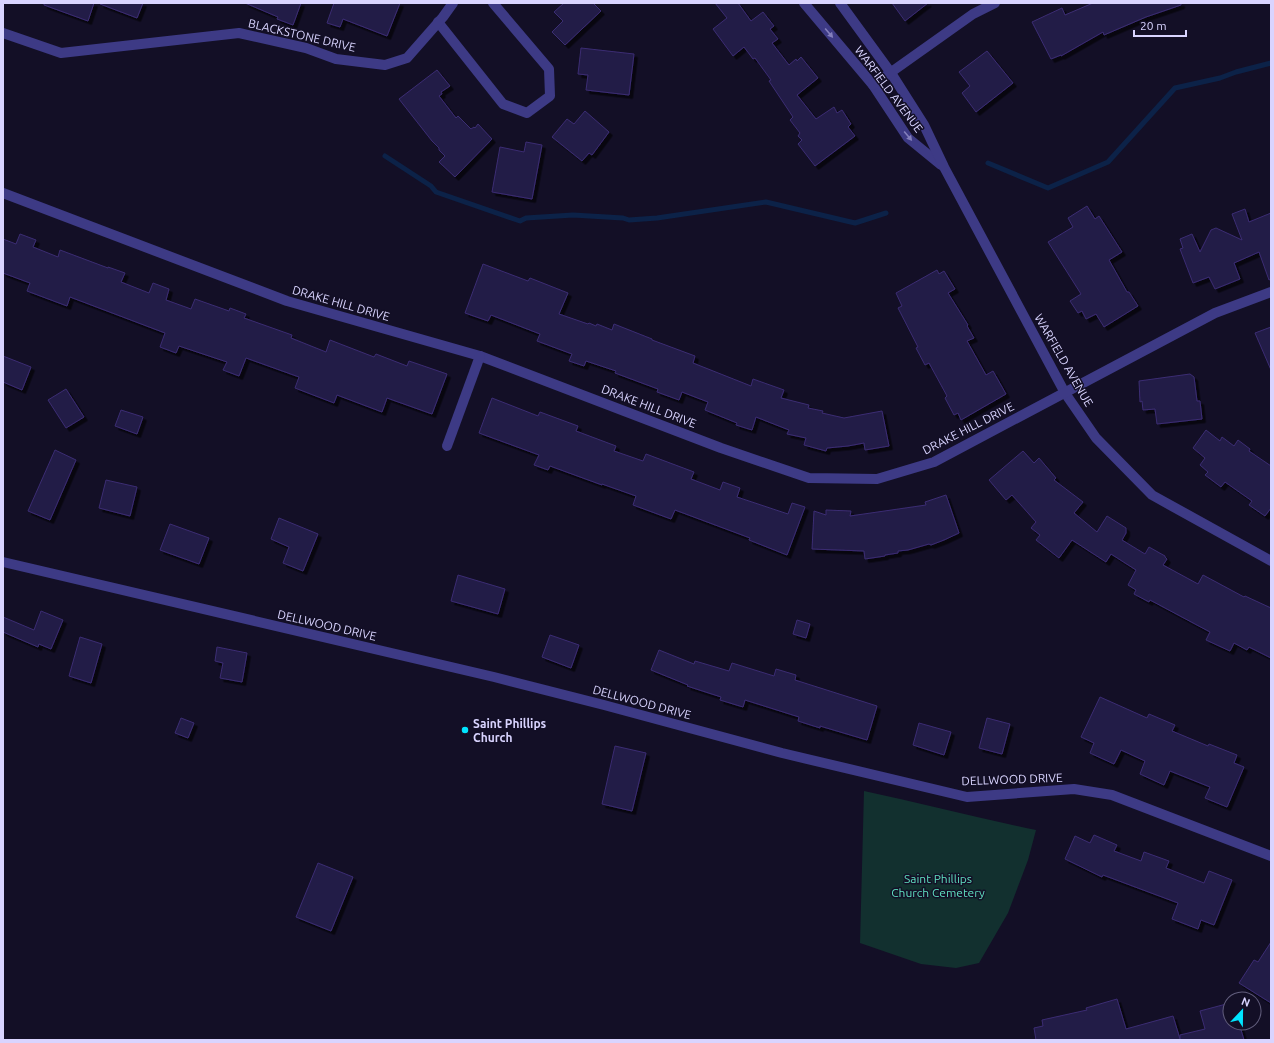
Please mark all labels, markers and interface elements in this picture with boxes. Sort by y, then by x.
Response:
scale bar [1134,12,1186,38]
street label: BLACKSTONE DRIVE [247,16,357,54]
text: 20 m [1140,19,1167,32]
one-way arrow [824,28,833,38]
street label: WARFIELD AVENUE [852,43,926,135]
one-way arrow [903,131,912,141]
street label: DRAKE HILL DRIVE [291,283,391,323]
street label: WARFIELD AVENUE [1032,311,1096,409]
street label: DRAKE HILL DRIVE [600,382,699,430]
street label: DRAKE HILL DRIVE [920,399,1016,457]
street label: DELLWOOD DRIVE [276,607,378,643]
street label: DELLWOOD DRIVE [591,683,693,721]
place label: Saint Phillips Church [473,717,547,744]
marker: Saint Phillips Church [460,725,470,735]
street label: DELLWOOD DRIVE [961,771,1063,787]
park label: Saint Phillips Church Cemetery [891,872,985,899]
north arrow [1222,991,1262,1031]
text: N [1240,995,1252,1009]

